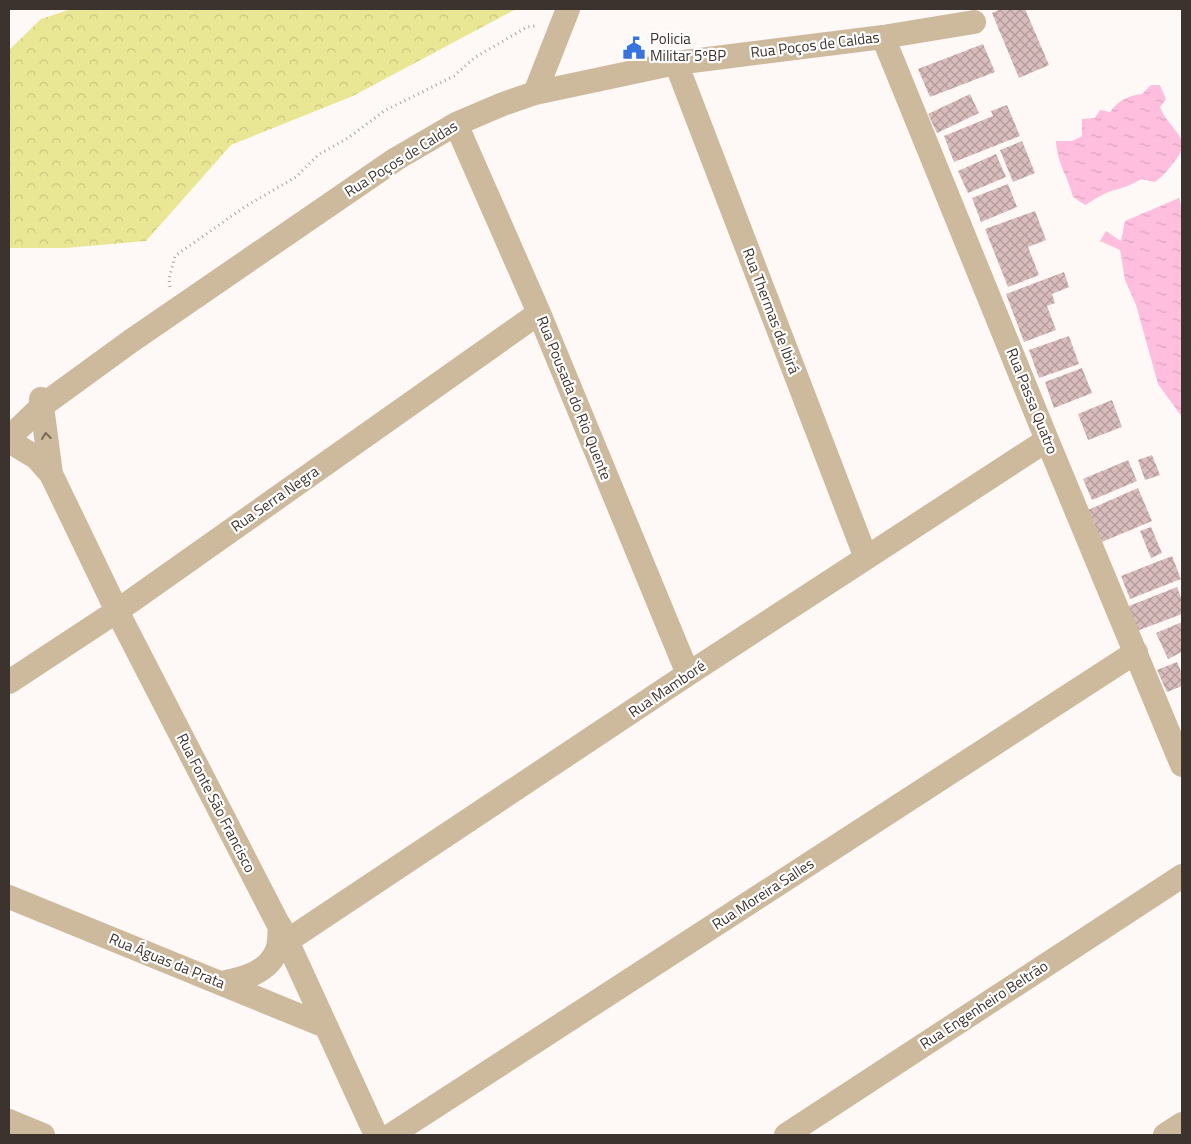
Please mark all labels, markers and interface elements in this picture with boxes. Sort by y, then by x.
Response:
street label: Rua Poços de Caldas [749,25,881,64]
place label: Policia Militar 5ºBP [650,27,726,67]
public building icon: Policia Militar 5ºBP [621,35,647,61]
street label: Rua Poços de Caldas [340,114,462,203]
street label: Rua Thermas de Ibirá [737,244,806,378]
street label: Rua Pousada do Rio Quente [531,312,618,483]
street label: Rua Passa Quatro [1001,344,1064,457]
one-way arrow [41,432,52,440]
street label: Rua Serra Negra [226,459,324,538]
street label: Rua Mamboré [623,654,710,723]
street label: Rua Fonte São Francisco [171,729,262,877]
street label: Rua Moreira Salles [707,852,818,935]
street label: Rua Águas da Prata [106,927,229,994]
street label: Rua Engenheiro Beltrão [915,954,1053,1055]

